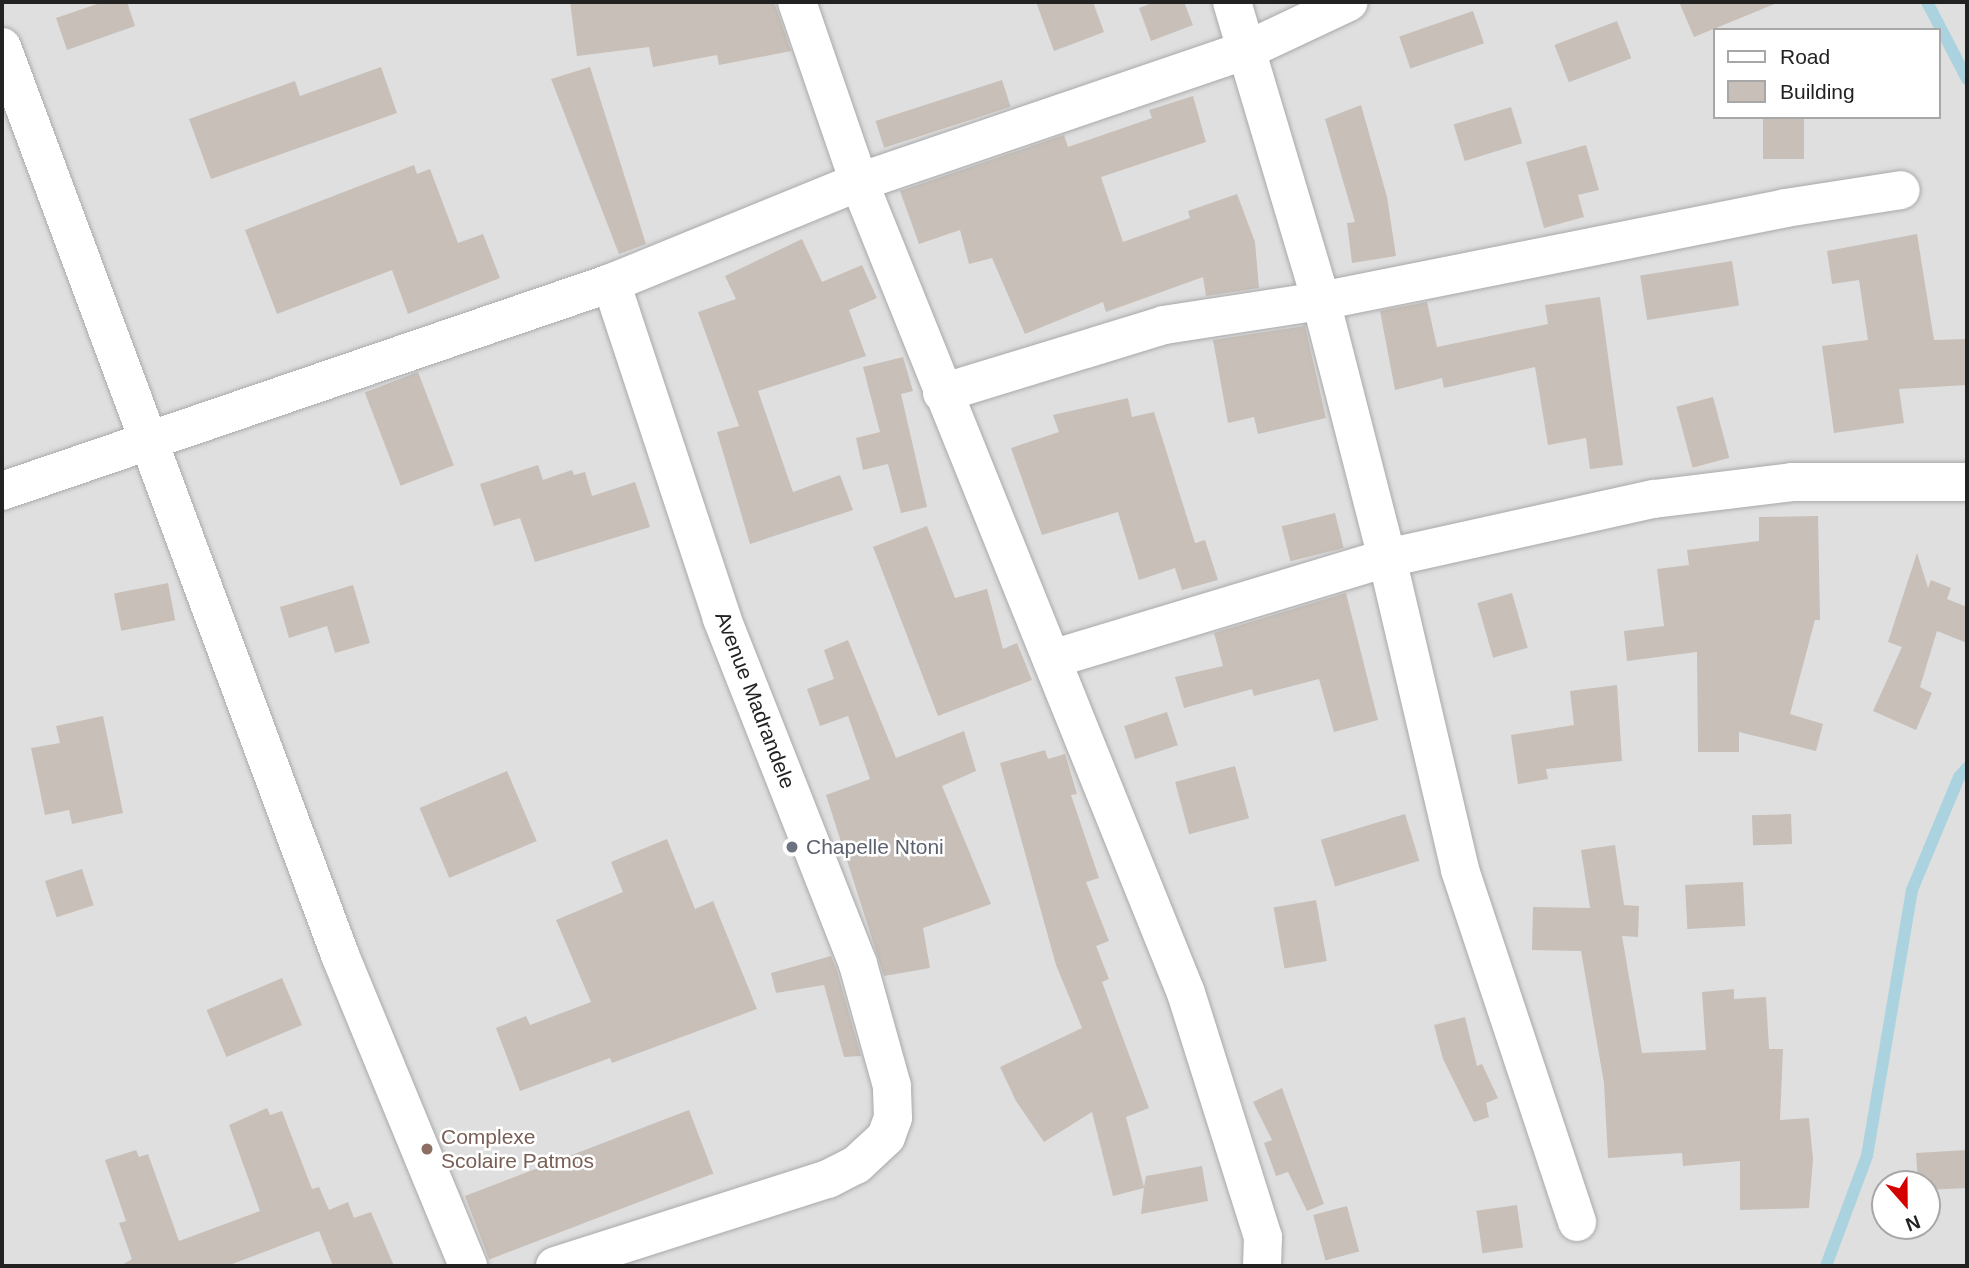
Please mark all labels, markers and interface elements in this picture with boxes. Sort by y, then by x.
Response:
legend [1714,28,1941,119]
text: Road [1780,45,1830,68]
text: Building [1780,80,1855,103]
street label: Avenue Madrandele [710,608,800,792]
place label: Chapelle Ntoni [806,834,944,860]
marker: Chapelle Ntoni [784,839,800,855]
place label: Complexe Scolaire Patmos [441,1124,594,1174]
marker: Complexe Scolaire Patmos [419,1141,435,1157]
north arrow [1871,1170,1941,1240]
text: N [1903,1211,1923,1235]

